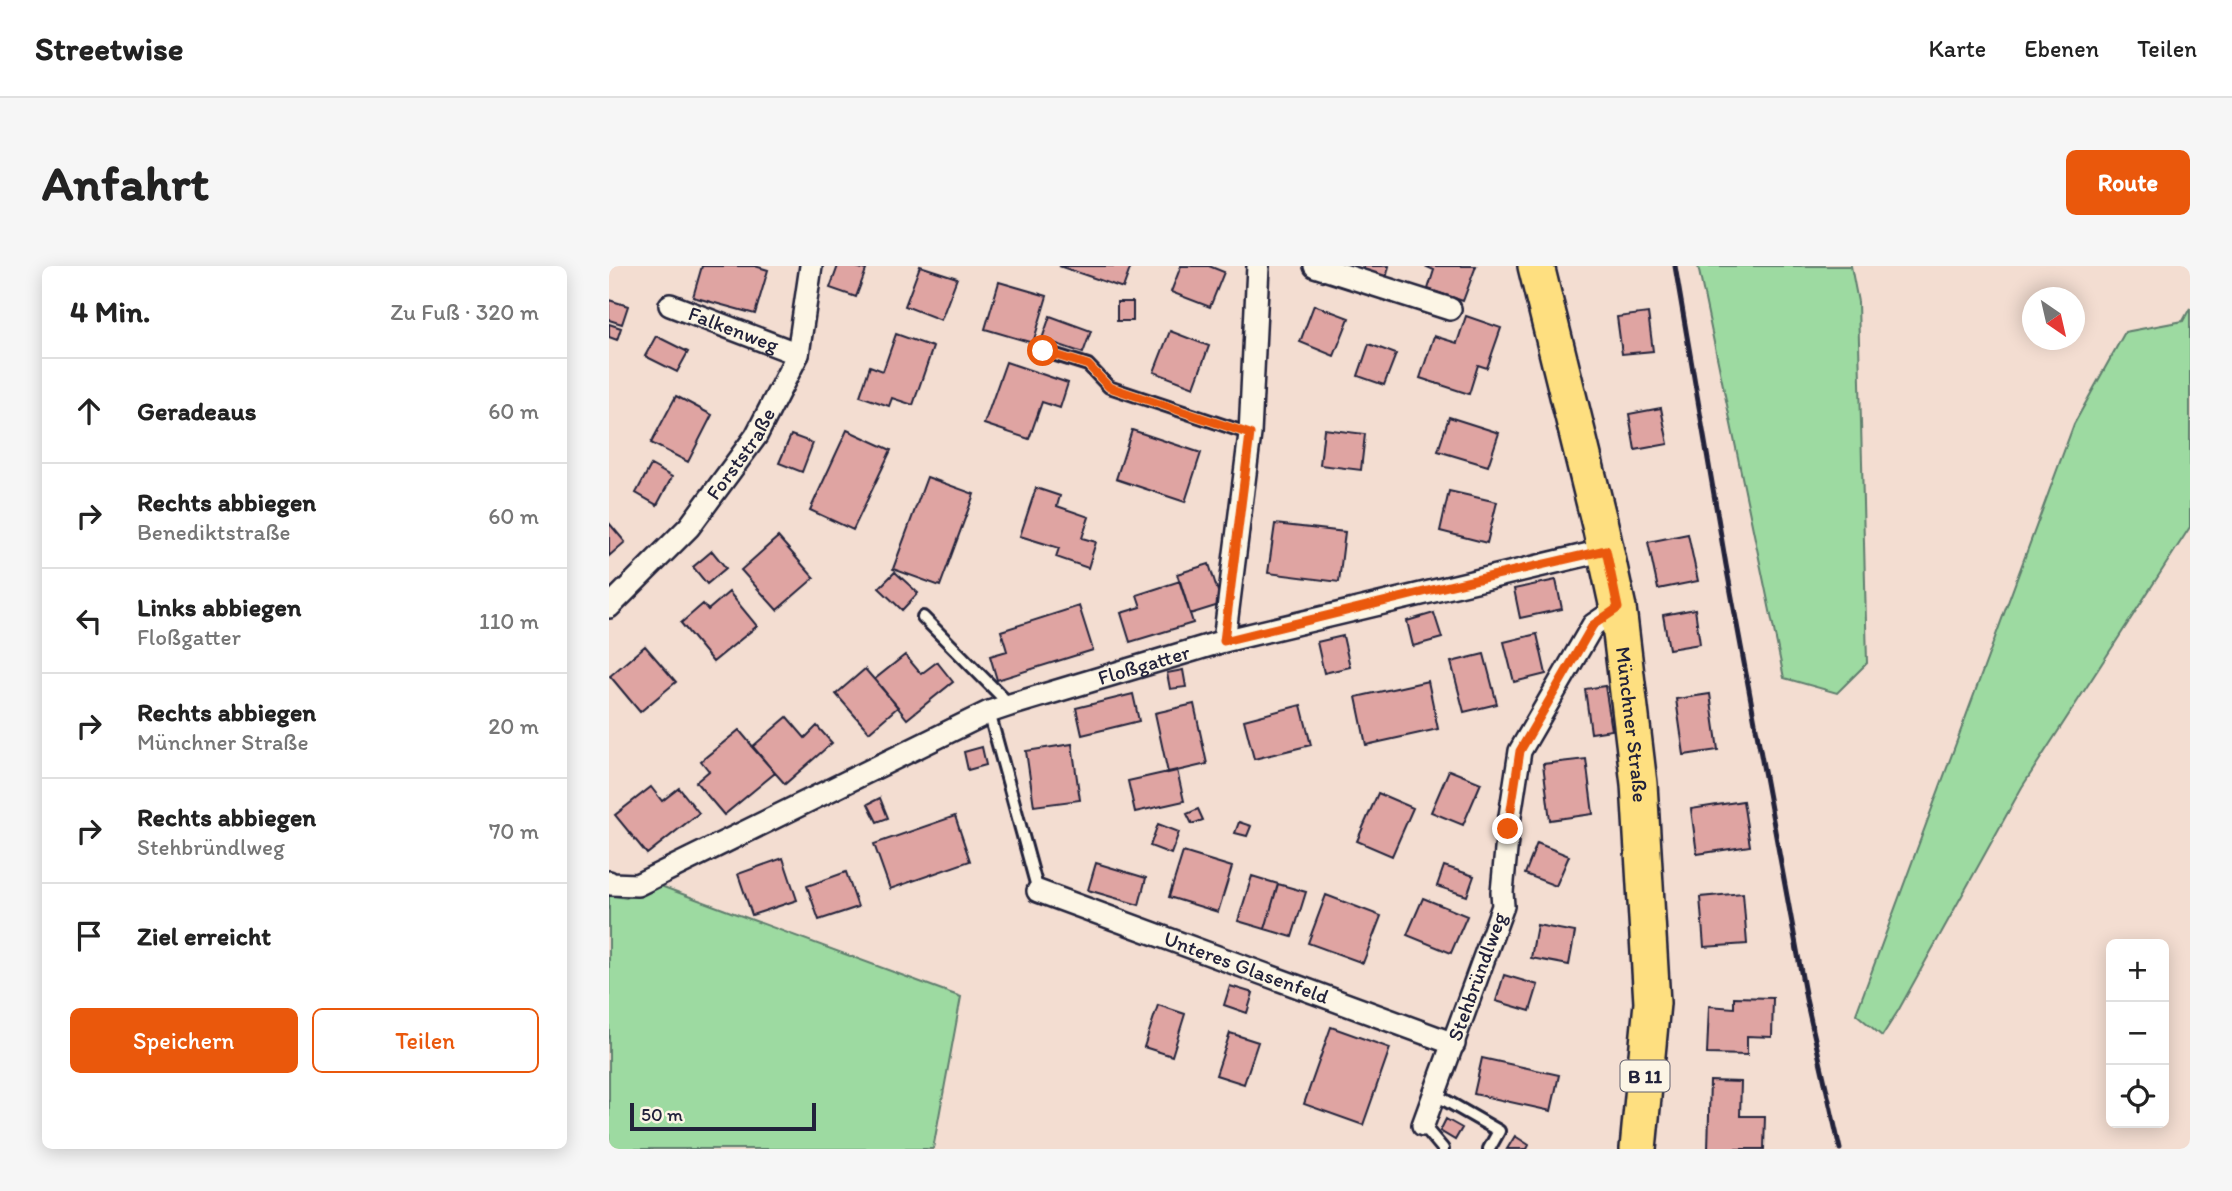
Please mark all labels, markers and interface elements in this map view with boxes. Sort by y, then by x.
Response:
text: Streetwise [35,29,184,68]
text: Karte [1928,34,1986,63]
text: Ebenen [2024,34,2099,63]
text: Teilen [2137,34,2197,63]
button: Route [2066,150,2190,215]
text: Anfahrt [42,153,209,212]
north arrow [2022,287,2085,350]
text: 4 Min. [70,293,150,330]
text: Zu Fuß · 320 m [390,298,539,326]
street label: Falkenweg [685,300,783,358]
route start [1027,335,1058,366]
icon: ahead [70,392,108,430]
text: Geradeaus [137,395,256,427]
text: 60 m [488,397,539,425]
street label: Forststraße [700,404,780,504]
text: Rechts abbiegen [137,486,316,518]
icon: right [70,497,108,535]
text: 60 m [488,502,539,530]
text: Benediktstraße [137,518,290,546]
text: Links abbiegen [137,591,302,623]
icon: left [70,602,108,640]
text: 110 m [479,607,539,635]
text: Floßgatter [137,623,241,651]
street label: Floßgatter [1095,639,1193,690]
street label: Münchner Straße [1611,645,1653,803]
text: Rechts abbiegen [137,696,316,728]
icon: right [70,707,108,745]
text: 20 m [488,712,539,740]
text: Münchner Straße [137,728,309,756]
text: Rechts abbiegen [137,801,316,833]
icon: right [70,812,108,850]
route end [1492,813,1523,844]
text: 70 m [489,817,539,845]
text: Stehbründlweg [137,833,285,861]
street label: Stehbründlweg [1442,908,1512,1044]
icon: arrive [70,917,108,955]
text: Ziel erreicht [137,920,271,952]
street label: Unteres Glasenfeld [1160,925,1333,1009]
map controls [2106,939,2169,1128]
button: + [2106,939,2169,1002]
button: − [2106,1002,2169,1065]
button: Speichern [70,1008,298,1073]
button: Teilen [312,1008,539,1073]
road number: B 11 [1621,1060,1669,1091]
button: locate [2106,1065,2169,1128]
scale bar [630,1100,815,1132]
text: 50 m [641,1103,683,1126]

